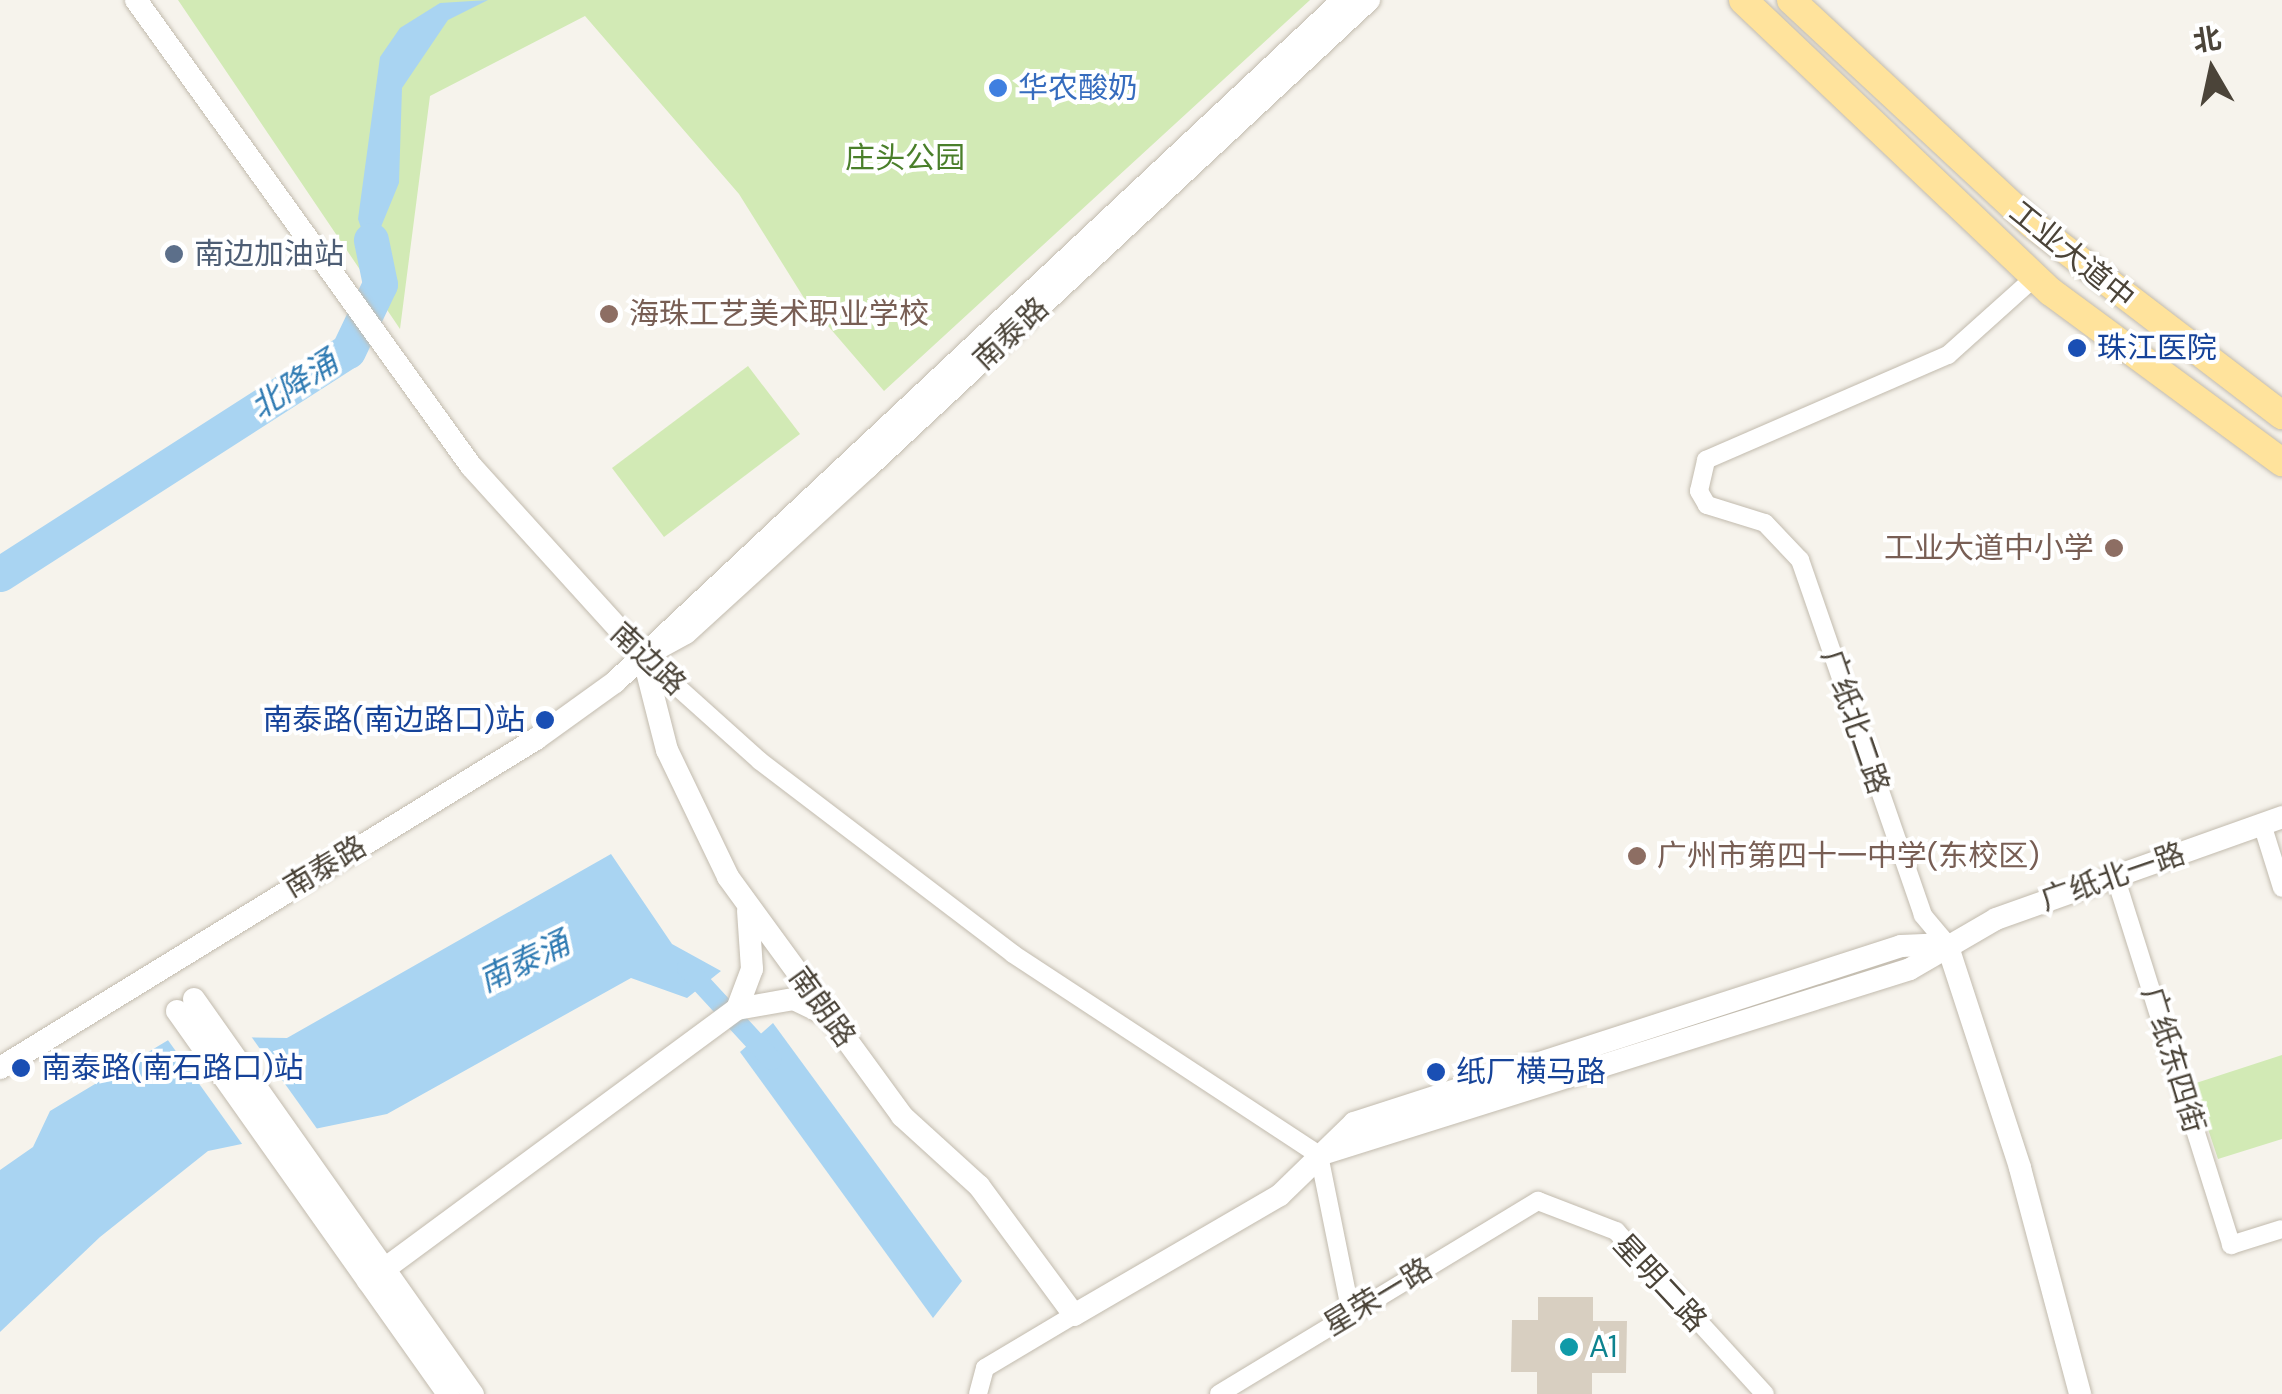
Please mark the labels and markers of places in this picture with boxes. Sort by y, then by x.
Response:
place label: 华农酸奶 [1018,70,1138,106]
marker: 华农酸奶 [987,77,1009,99]
place label: 南边加油站 [194,236,344,272]
marker: 南边加油站 [163,243,185,265]
place label: 海珠工艺美术职业学校 [629,296,929,332]
marker: 海珠工艺美术职业学校 [598,303,620,325]
place label: 珠江医院 [2097,330,2217,366]
marker: 珠江医院 [2066,337,2088,359]
place label: 工业大道中小学 [1884,530,2094,566]
marker: 工业大道中小学 [2103,537,2125,559]
place label: 南泰路(南边路口)站 [263,702,525,738]
marker: 南泰路(南边路口)站 [534,709,556,731]
place label: 广州市第四十一中学(东校区) [1657,838,2039,874]
marker: 广州市第四十一中学(东校区) [1626,845,1648,867]
place label: 南泰路(南石路口)站 [41,1050,303,1086]
place label: 纸厂横马路 [1456,1054,1606,1090]
marker: 南泰路(南石路口)站 [10,1057,32,1079]
marker: 纸厂横马路 [1425,1061,1447,1083]
place label: A1 [1589,1329,1617,1365]
marker: A1 [1558,1336,1580,1358]

